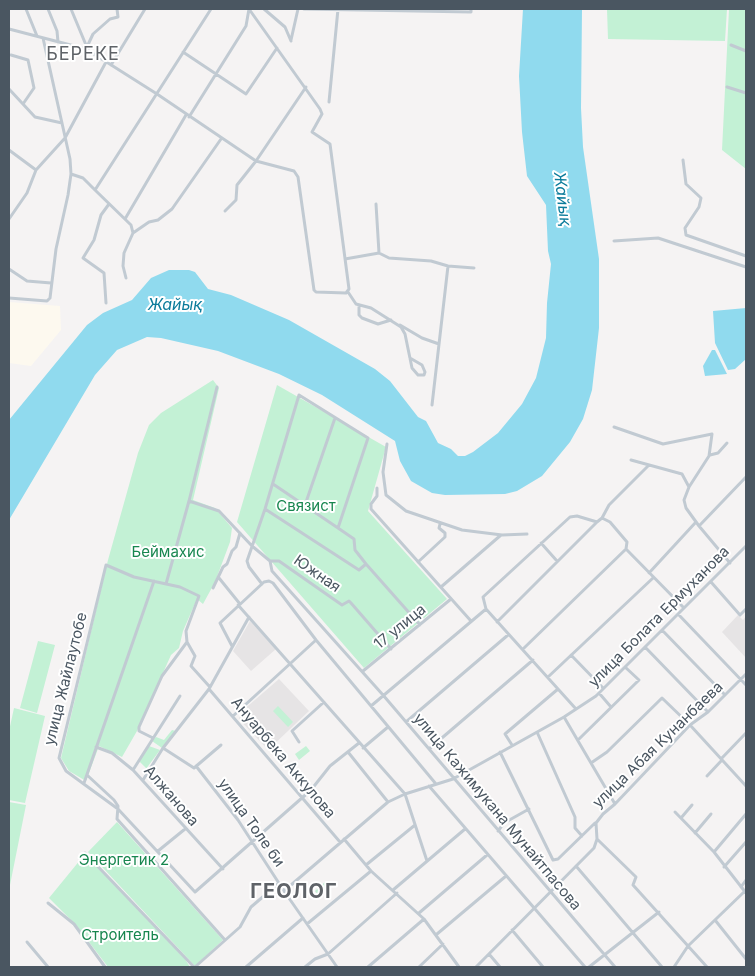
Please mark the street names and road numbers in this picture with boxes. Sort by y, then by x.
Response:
street label: улица Болата Ермуханова [585,543,733,691]
street label: Южная [290,551,344,597]
street label: 17 улица [370,601,430,653]
street label: улица Жайлаутобе [41,611,91,747]
street label: улица Абая Кунанбаева [589,678,727,812]
street label: Ануарбека Аккулова [227,694,339,822]
street label: улица Кажимукана Мунайтпасова [409,710,585,914]
street label: Алжанова [140,762,202,830]
street label: улица Толе би [214,775,288,871]

